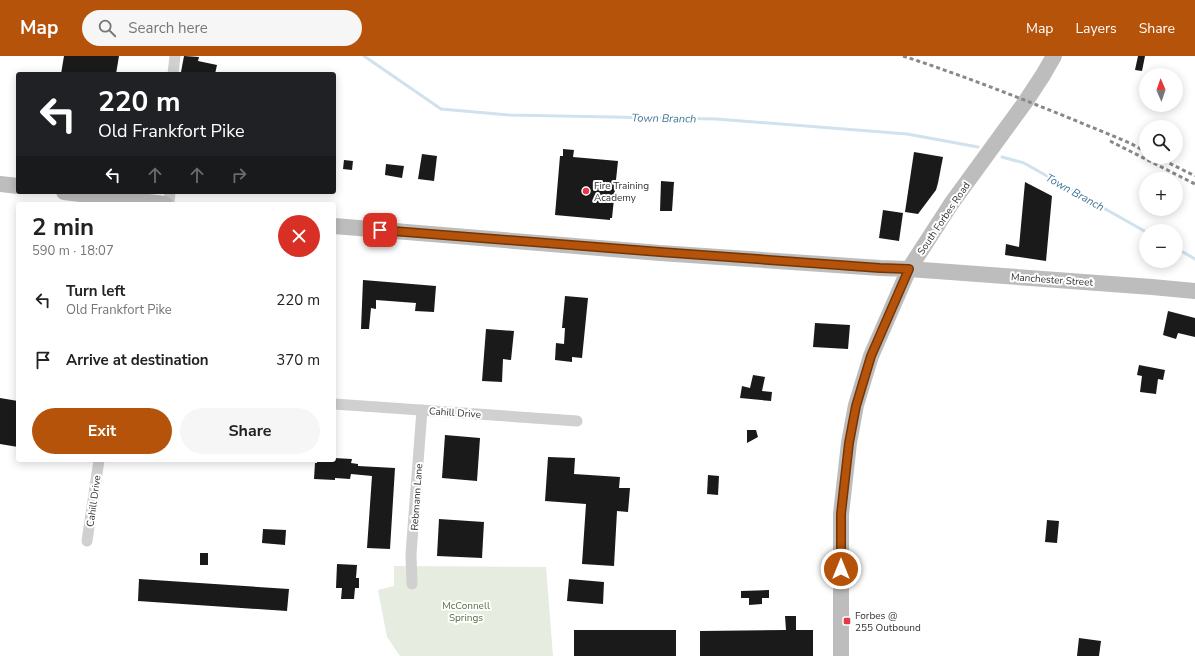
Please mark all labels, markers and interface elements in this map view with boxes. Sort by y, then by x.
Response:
search box [82,10,362,46]
text: Map [20,15,58,41]
icon: search [96,17,118,39]
text: Search here [128,18,208,38]
text: Map [1026,19,1053,38]
text: Layers [1075,19,1117,38]
text: Share [1139,19,1175,38]
north arrow [1139,68,1183,112]
map controls [1139,68,1183,268]
text: 220 m [98,83,181,121]
icon: left [32,88,84,140]
water label: Town Branch [631,110,697,127]
text: Old Frankfort Pike [98,119,244,143]
button: search [1139,120,1183,164]
icon: left [102,164,124,186]
icon: ahead [144,164,166,186]
icon: ahead [186,164,208,186]
icon: right [228,164,250,186]
water label: Town Branch [1043,170,1107,215]
button: + [1139,172,1183,216]
place label: Fire Training Academy [594,179,649,205]
street label: South Forbes Road [914,179,974,258]
marker: Fire Training Academy [581,186,591,196]
text: 2 min [32,211,94,243]
pin [363,213,397,247]
button: close [278,215,320,257]
icon: arrive [369,219,391,241]
button: − [1139,224,1183,268]
text: 590 m · 18:07 [32,242,114,260]
street label: Manchester Street [1010,270,1094,290]
text: Turn left [66,281,125,301]
icon: left [32,289,54,311]
text: 220 m [276,290,320,310]
text: Old Frankfort Pike [66,301,172,319]
icon: arrive [32,349,54,371]
text: Arrive at destination [66,350,209,370]
text: 370 m [276,350,320,370]
street label: Cahill Drive [428,404,481,422]
button: Exit [32,408,172,454]
button: Share [180,408,320,454]
street label: Rebmann Lane [408,463,426,531]
street label: Cahill Drive [83,474,105,528]
position arrow [820,548,862,590]
park label: McConnell Springs [442,599,490,625]
place label: Forbes @ 255 Outbound [855,609,921,635]
marker: Forbes @ 255 Outbound [842,616,852,626]

